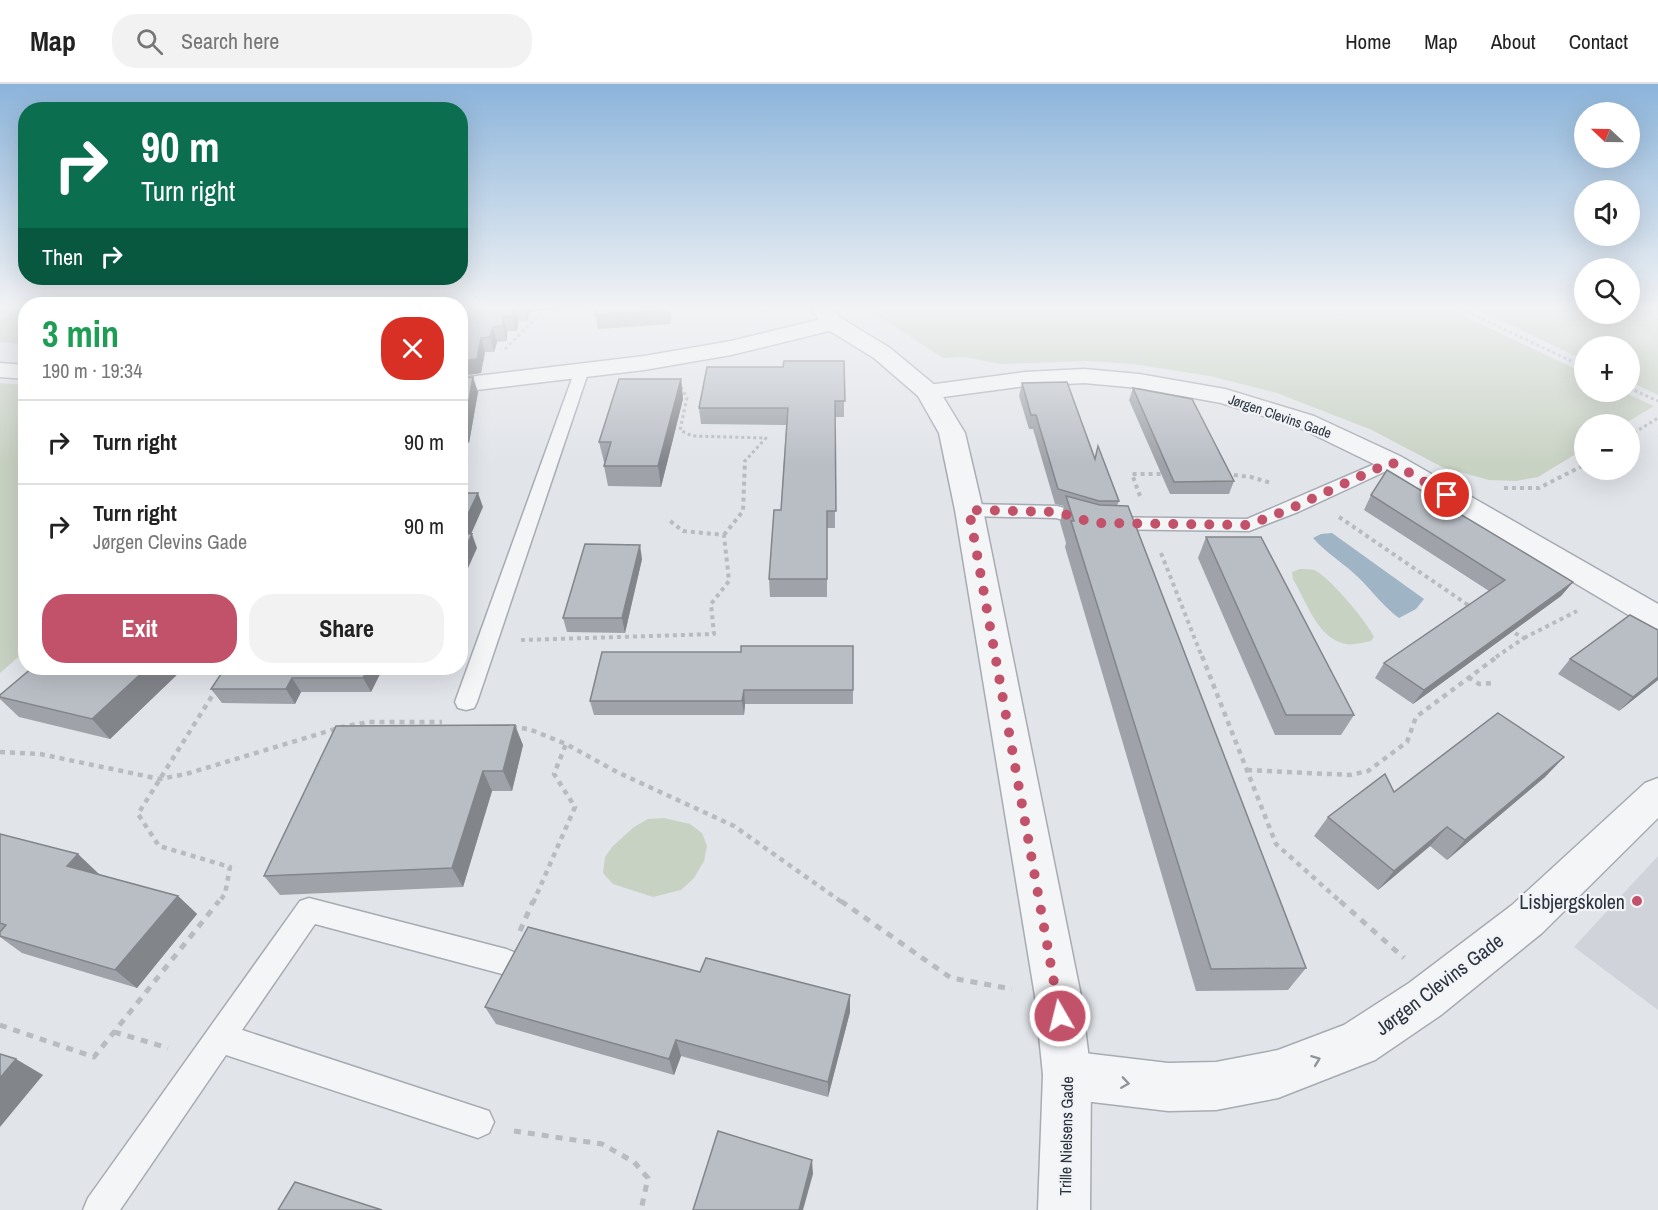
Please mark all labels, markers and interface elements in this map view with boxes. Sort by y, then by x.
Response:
search box [112,14,532,68]
text: Map [30,22,76,60]
icon: search [133,25,166,58]
text: Search here [181,26,279,56]
text: Home [1345,27,1391,56]
text: Map [1424,27,1458,56]
text: About [1491,27,1536,56]
text: Contact [1569,27,1628,56]
north arrow [1574,102,1640,168]
map controls [1574,102,1640,480]
text: 90 m [141,119,220,175]
icon: right [42,126,120,204]
text: Turn right [141,173,235,209]
button: sound [1574,180,1640,246]
icon: right [95,240,128,273]
text: Then [42,242,83,272]
button: search [1574,258,1640,324]
text: 3 min [42,310,119,358]
button: close [381,317,444,380]
button: + [1574,336,1640,402]
text: 190 m · 19:34 [42,357,142,384]
street label: Jørgen Clevins Gade [1226,390,1334,442]
button: − [1574,414,1640,480]
icon: right [42,426,75,459]
text: Turn right [93,427,177,457]
text: 90 m [404,427,444,457]
pin [1421,469,1472,520]
icon: arrive [1430,478,1463,511]
text: Turn right [93,498,177,528]
icon: right [42,510,75,543]
text: 90 m [404,511,444,541]
text: Jørgen Clevins Gade [93,528,247,555]
button: Exit [42,594,237,663]
button: Share [249,594,444,663]
place label: Lisbjergskolen [1519,888,1625,915]
marker: Lisbjergskolen [1630,894,1644,908]
street label: Jørgen Clevins Gade [1369,927,1509,1041]
position arrow [1028,984,1092,1048]
one-way arrow [1310,1054,1321,1067]
street label: Trille Nielsens Gade [1054,1076,1078,1196]
one-way arrow [1121,1077,1130,1089]

